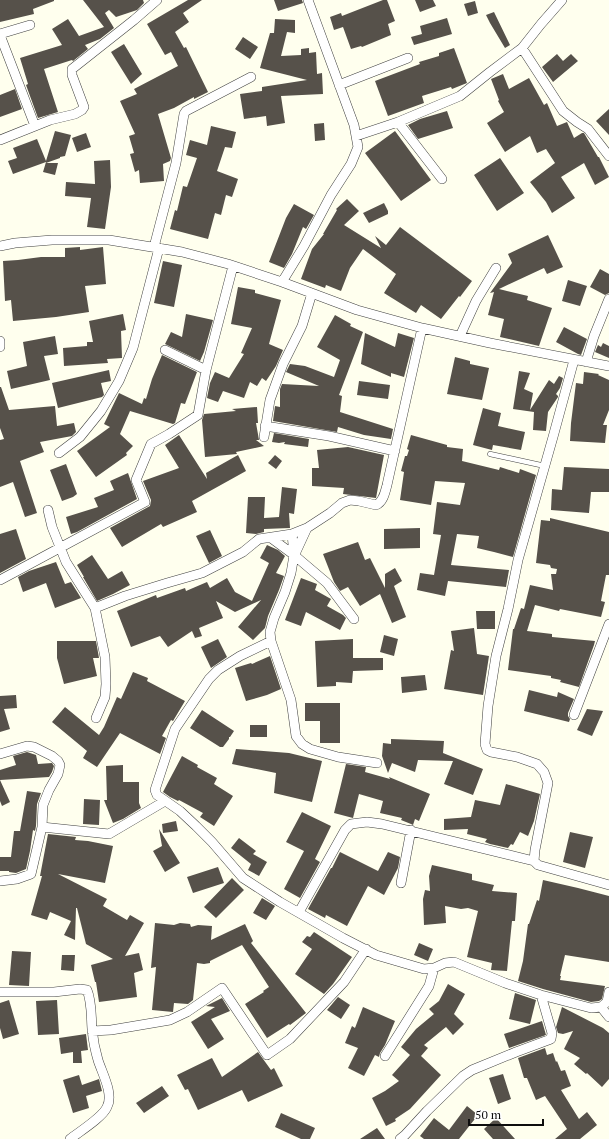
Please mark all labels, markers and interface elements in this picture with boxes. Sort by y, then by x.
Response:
scale bar [469,1101,543,1127]
text: 50 m [475,1107,502,1122]

